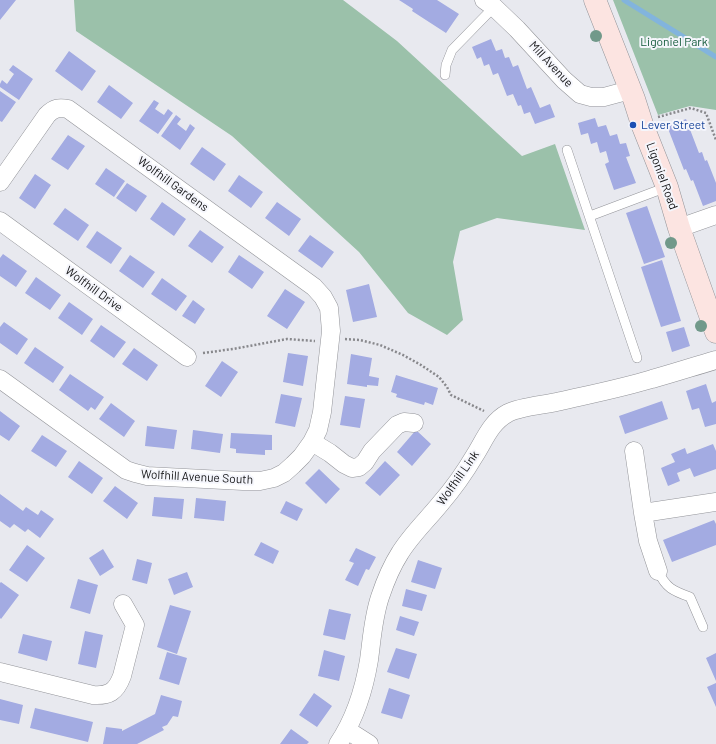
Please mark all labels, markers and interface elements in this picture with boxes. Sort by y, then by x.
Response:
park label: Ligoniel Park [640,35,708,49]
street label: Mill Avenue [526,38,576,90]
place label: Lever Street [641,118,705,132]
marker: Lever Street [628,120,638,130]
street label: Ligoniel Road [643,140,681,212]
street label: Wolfhill Gardens [135,154,211,214]
street label: Wolfhill Drive [62,263,126,315]
street label: Wolfhill Link [434,448,482,508]
street label: Wolfhill Avenue South [141,467,253,487]

